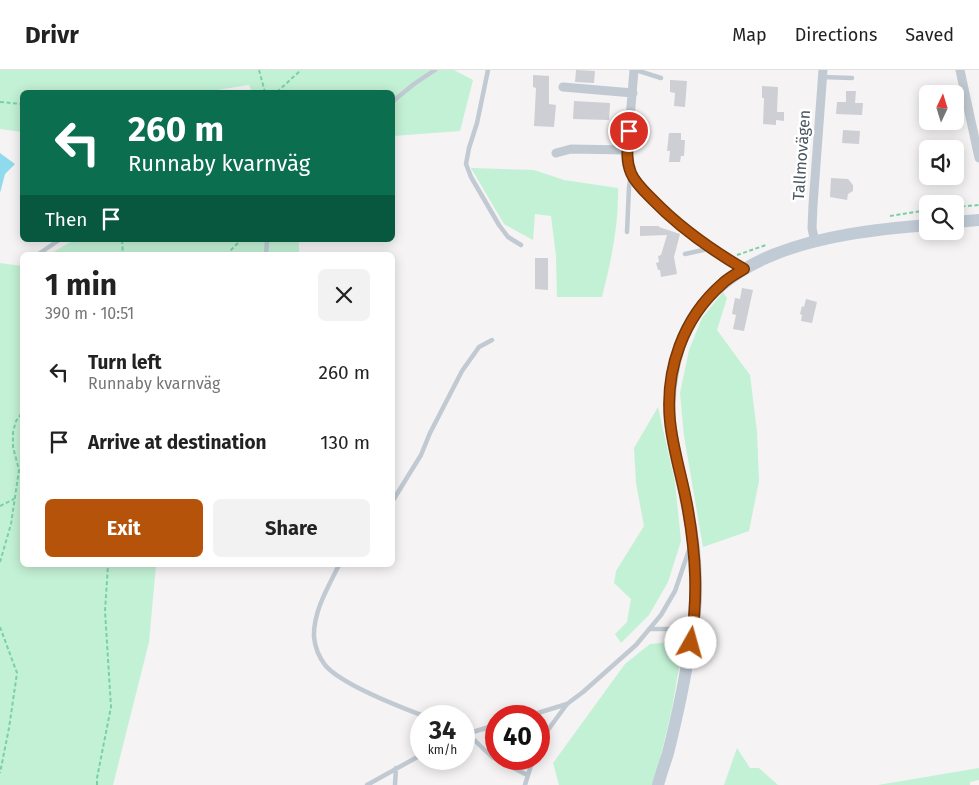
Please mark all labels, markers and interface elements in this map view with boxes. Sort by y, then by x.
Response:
text: Drivr [25,21,79,49]
text: Map [732,24,767,46]
text: Directions [795,24,877,46]
text: Saved [905,24,954,46]
north arrow [919,85,964,130]
map controls [919,85,964,240]
text: 260 m [128,108,224,150]
street label: Tallmovägen [789,109,814,201]
icon: left [45,110,110,175]
pin [608,110,650,152]
icon: arrive [615,117,643,145]
button: sound [919,140,964,185]
text: Runnaby kvarnväg [128,150,310,177]
button: search [919,195,964,240]
icon: arrive [97,205,125,233]
text: Then [45,208,87,231]
text: 1 min [45,267,117,303]
button: close [318,269,370,321]
text: 390 m · 10:51 [45,304,134,323]
text: Turn left [88,351,162,374]
icon: left [45,358,73,386]
text: 260 m [319,361,370,384]
text: Runnaby kvarnväg [88,374,220,393]
icon: arrive [45,428,73,456]
text: Arrive at destination [88,431,267,454]
text: 130 m [320,431,370,454]
button: Exit [45,499,203,557]
button: Share [213,499,370,557]
position arrow [664,616,716,668]
speed limit sign: 40 [485,705,550,770]
text: 34 [429,716,456,746]
text: km/h [428,743,457,757]

